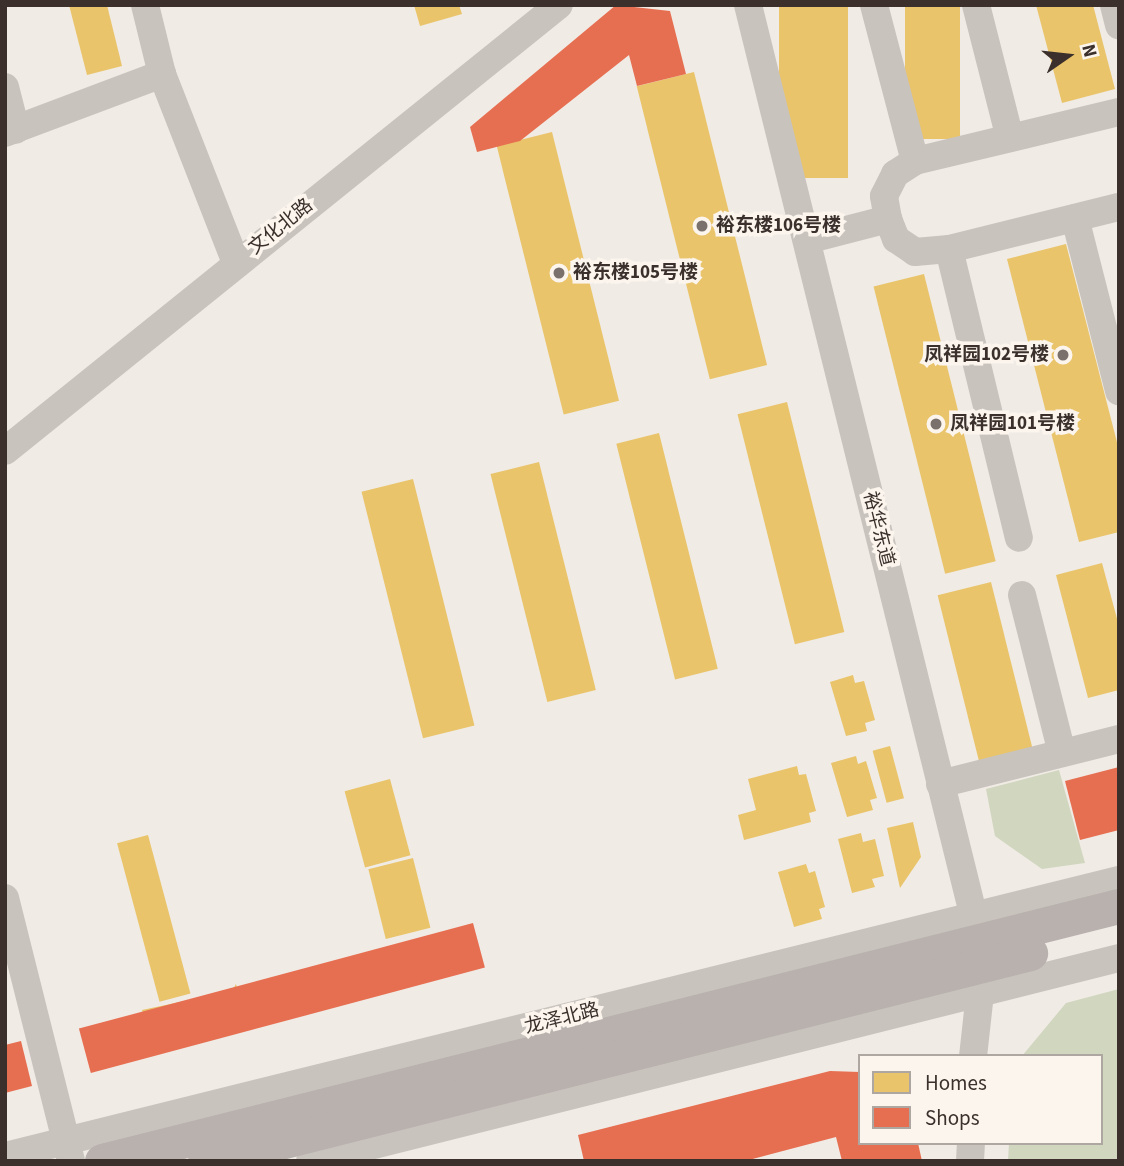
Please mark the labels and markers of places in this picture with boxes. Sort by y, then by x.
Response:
place label: 裕东楼106号楼 [716,215,841,237]
marker: 裕东楼106号楼 [694,218,710,234]
place label: 裕东楼105号楼 [573,262,698,284]
marker: 裕东楼105号楼 [551,265,567,281]
place label: 凤祥园102号楼 [924,344,1049,366]
marker: 凤祥园102号楼 [1055,347,1071,363]
place label: 凤祥园101号楼 [950,413,1075,435]
marker: 凤祥园101号楼 [928,416,944,432]

